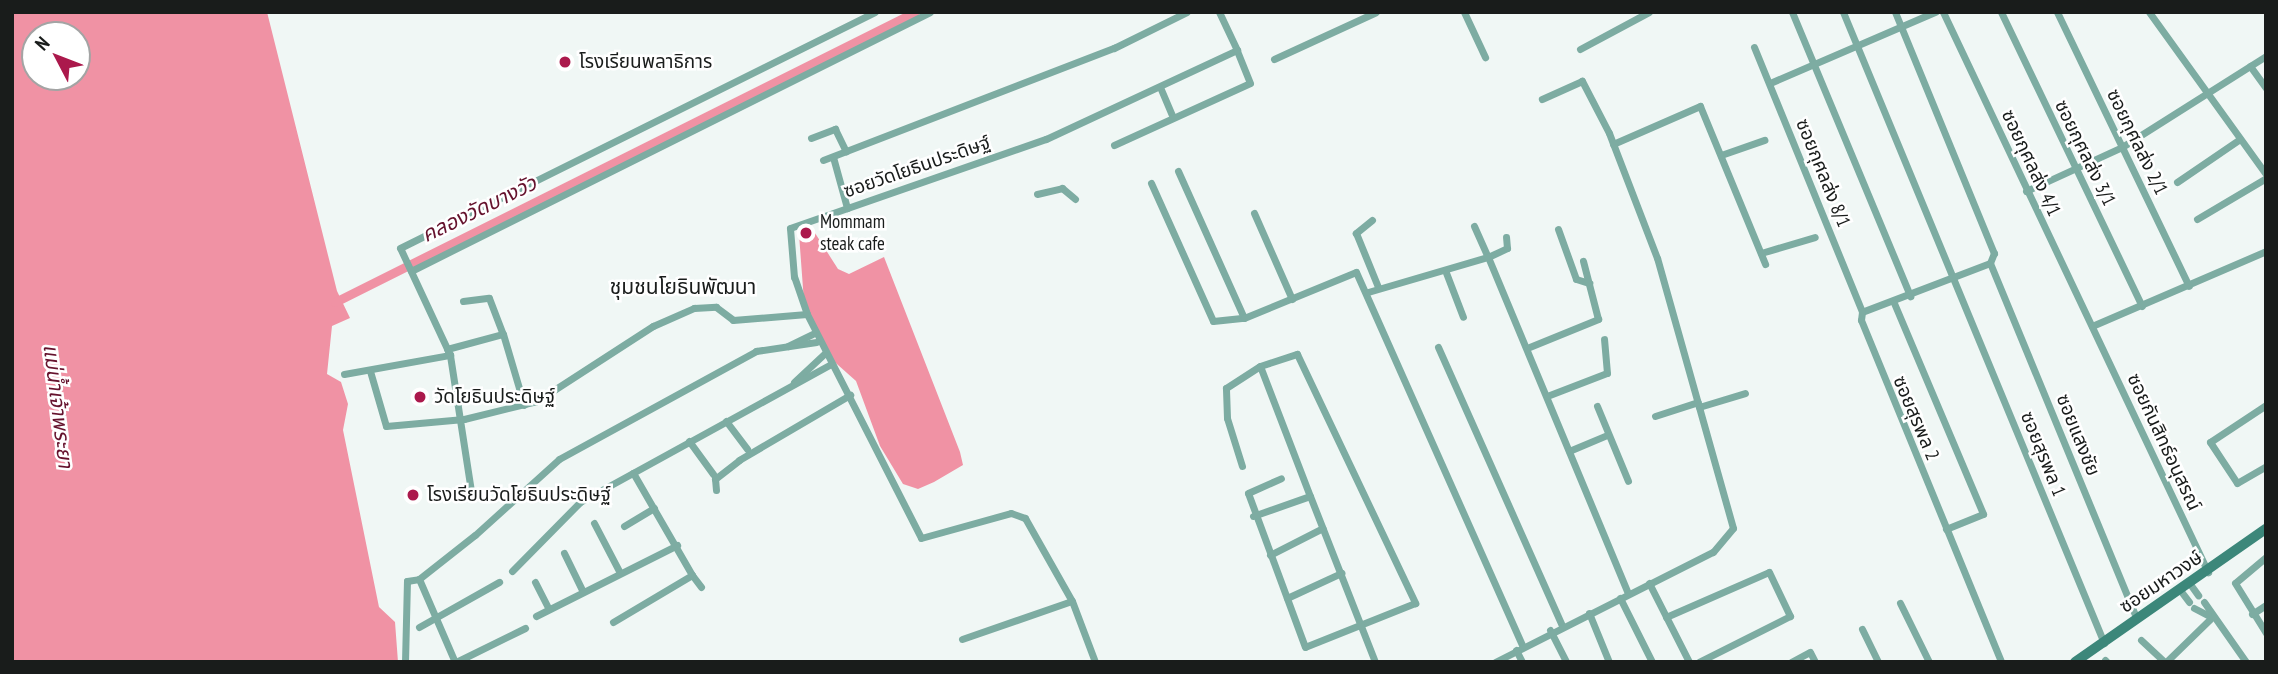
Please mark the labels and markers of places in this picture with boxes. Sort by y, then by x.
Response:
place label: โรงเรียนพลาธิการ [579,51,712,73]
marker: โรงเรียนพลาธิการ [557,54,573,70]
place label: Mommam steak cafe [820,211,885,255]
marker: Mommam steak cafe [798,225,814,241]
place label: วัดโยธินประดิษฐ์ [434,386,555,408]
marker: วัดโยธินประดิษฐ์ [412,389,428,405]
place label: โรงเรียนวัดโยธินประดิษฐ์ [427,484,611,506]
marker: โรงเรียนวัดโยธินประดิษฐ์ [405,487,421,503]

